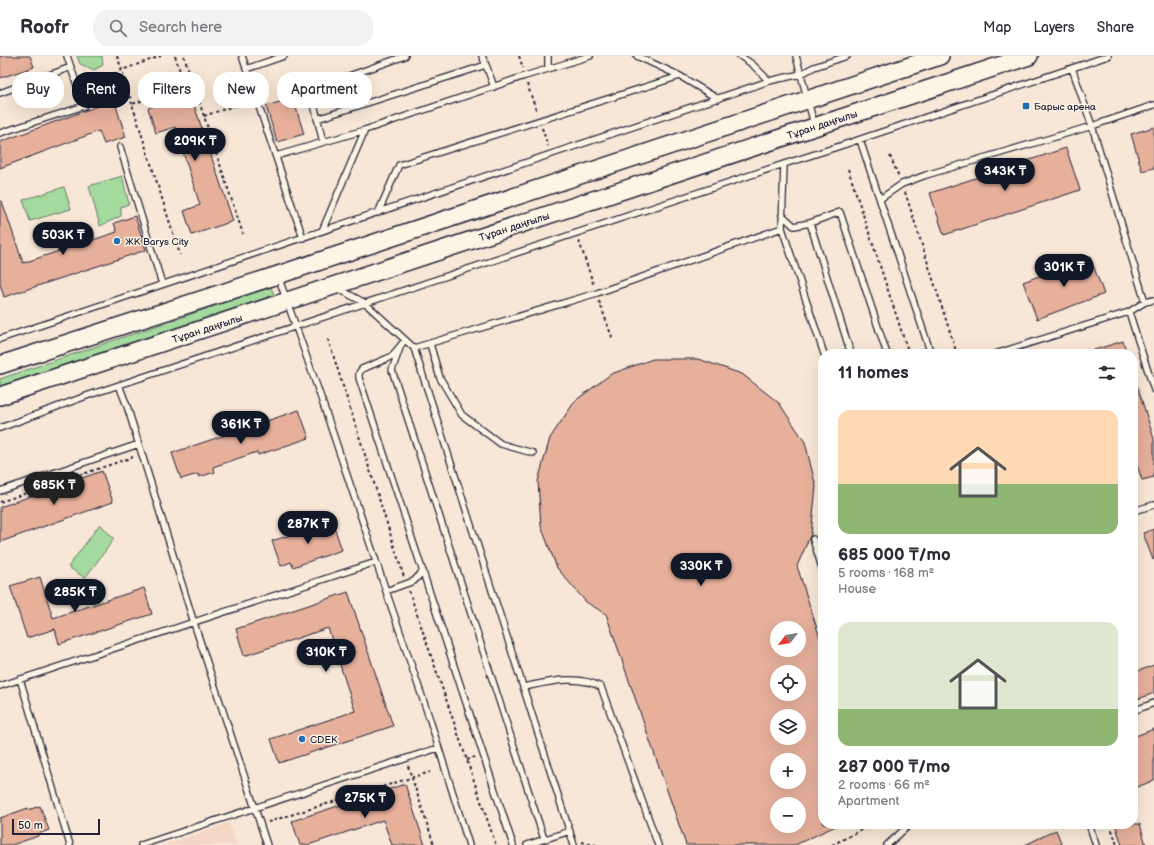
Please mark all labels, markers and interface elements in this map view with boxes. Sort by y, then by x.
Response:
search box [93,10,373,46]
text: Roofr [20,16,69,39]
icon: search [107,17,129,39]
text: Search here [139,18,222,37]
text: Map [983,19,1011,36]
text: Layers [1033,19,1075,36]
text: Share [1097,19,1134,36]
chip: Buy [12,72,64,108]
chip: Rent [72,72,130,108]
chip: Filters [138,72,205,108]
chip: New [213,72,269,108]
chip: Apartment [277,72,372,108]
marker: Барыс арена [1021,101,1031,111]
place label: Барыс арена [1034,101,1096,113]
street label: Тұран даңғылы [786,108,859,142]
pin: 209K ₸ [162,128,228,162]
text: 209K ₸ [174,133,216,149]
pin: 343K ₸ [972,158,1038,192]
text: 343K ₸ [984,163,1026,179]
street label: Тұран даңғылы [478,210,551,244]
pin: 503K ₸ [30,222,96,256]
text: 503K ₸ [42,227,84,243]
marker: ЖК Barys City [112,236,122,246]
place label: ЖК Barys City [125,236,189,248]
pin: 301K ₸ [1031,254,1097,288]
text: 301K ₸ [1044,259,1084,275]
street label: Тұран даңғылы [171,312,244,346]
icon: filters [1096,362,1118,384]
text: 11 homes [838,363,909,383]
pin: 361K ₸ [208,411,274,445]
text: 361K ₸ [221,416,261,432]
icon: home [942,436,1014,508]
pin: 685K ₸ [21,472,87,506]
text: 685K ₸ [33,477,75,493]
pin: 287K ₸ [275,511,341,545]
text: 287K ₸ [287,516,329,532]
text: 685 000 ₸/mo [838,545,951,565]
pin: 330K ₸ [668,553,734,587]
text: 330K ₸ [680,558,722,574]
text: 5 rooms · 168 m² [838,565,934,581]
pin: 285K ₸ [42,579,108,613]
text: House [838,581,876,597]
text: 285K ₸ [54,584,96,600]
north arrow [770,621,806,657]
map controls [770,621,806,833]
pin: 310K ₸ [293,639,359,673]
text: 310K ₸ [306,644,346,660]
icon: home [942,648,1014,720]
button: locate [770,665,806,701]
button: layers [770,709,806,745]
marker: CDEK [297,734,307,744]
place label: CDEK [310,734,338,746]
button: + [770,753,806,789]
text: 287 000 ₸/mo [838,757,950,777]
text: 2 rooms · 66 m² [838,777,930,793]
pin: 275K ₸ [332,785,398,819]
text: 275K ₸ [344,790,386,806]
text: Apartment [838,793,899,809]
button: − [770,797,806,833]
scale bar [12,817,100,836]
text: 50 m [18,819,43,832]

